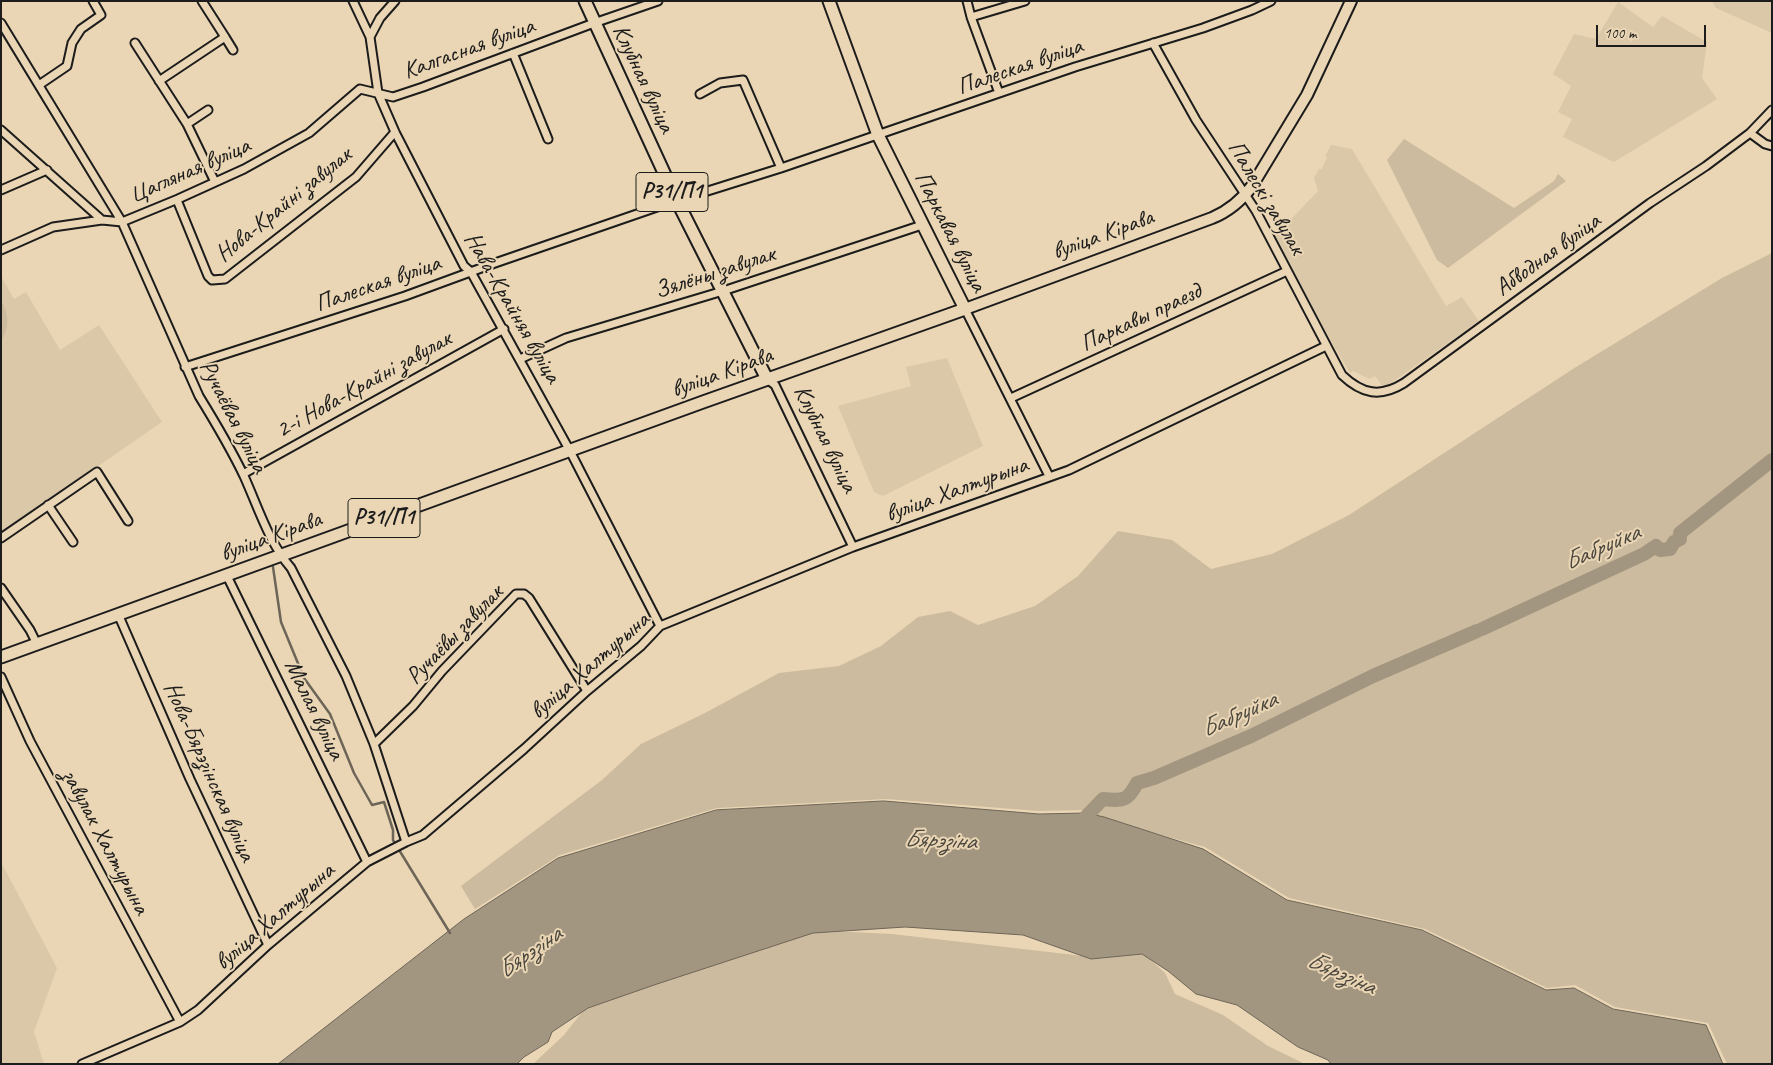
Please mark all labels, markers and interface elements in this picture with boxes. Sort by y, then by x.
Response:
street label: Калгасная вуліца [399,12,539,86]
scale bar [1598,15,1708,47]
street label: Клубная вуліца [605,20,681,138]
text: 100 m [1604,24,1636,43]
street label: Палеская вуліца [953,32,1087,102]
street label: Цагляная вуліца [125,132,255,210]
street label: Палескі завулак [1221,136,1311,260]
street label: Нова-Крайні завулак [210,141,358,269]
street label: Паркавая вуліца [907,167,993,297]
road number: Р31/П1 [636,172,708,212]
street label: вуліца Кірава [1048,203,1158,267]
street label: Абводная вуліца [1490,207,1606,303]
street label: Нава-Крайняя вуліца [457,227,567,389]
street label: Зялёны завулак [651,240,779,306]
street label: Палеская вуліца [311,249,445,319]
street label: Паркавы праезд [1076,277,1206,359]
street label: 2-і Нова-Крайні завулак [271,325,457,445]
street label: вуліца Кірава [667,341,777,405]
street label: Ручаёвая вуліца [192,356,274,478]
street label: Клубная вуліца [787,381,863,497]
street label: вуліца Халтурына [882,451,1032,529]
road number: Р31/П1 [348,498,420,538]
street label: вуліца Кірава [216,505,326,569]
water label: Бабруйка [1559,518,1645,578]
street label: Ручаёвы завулак [400,579,510,691]
street label: вуліца Халтурына [524,606,656,726]
street label: Малая вуліца [277,655,351,765]
street label: Нова-Бярэзінская вуліца [157,678,261,866]
water label: Бабруйка [1196,685,1282,745]
street label: завулак Халтурына [55,764,155,920]
water label: Бярэзіна [904,825,976,857]
street label: вуліца Халтурына [209,857,341,977]
water label: Бярэзіна [492,920,568,986]
water label: Бярэзіна [1302,946,1380,1002]

